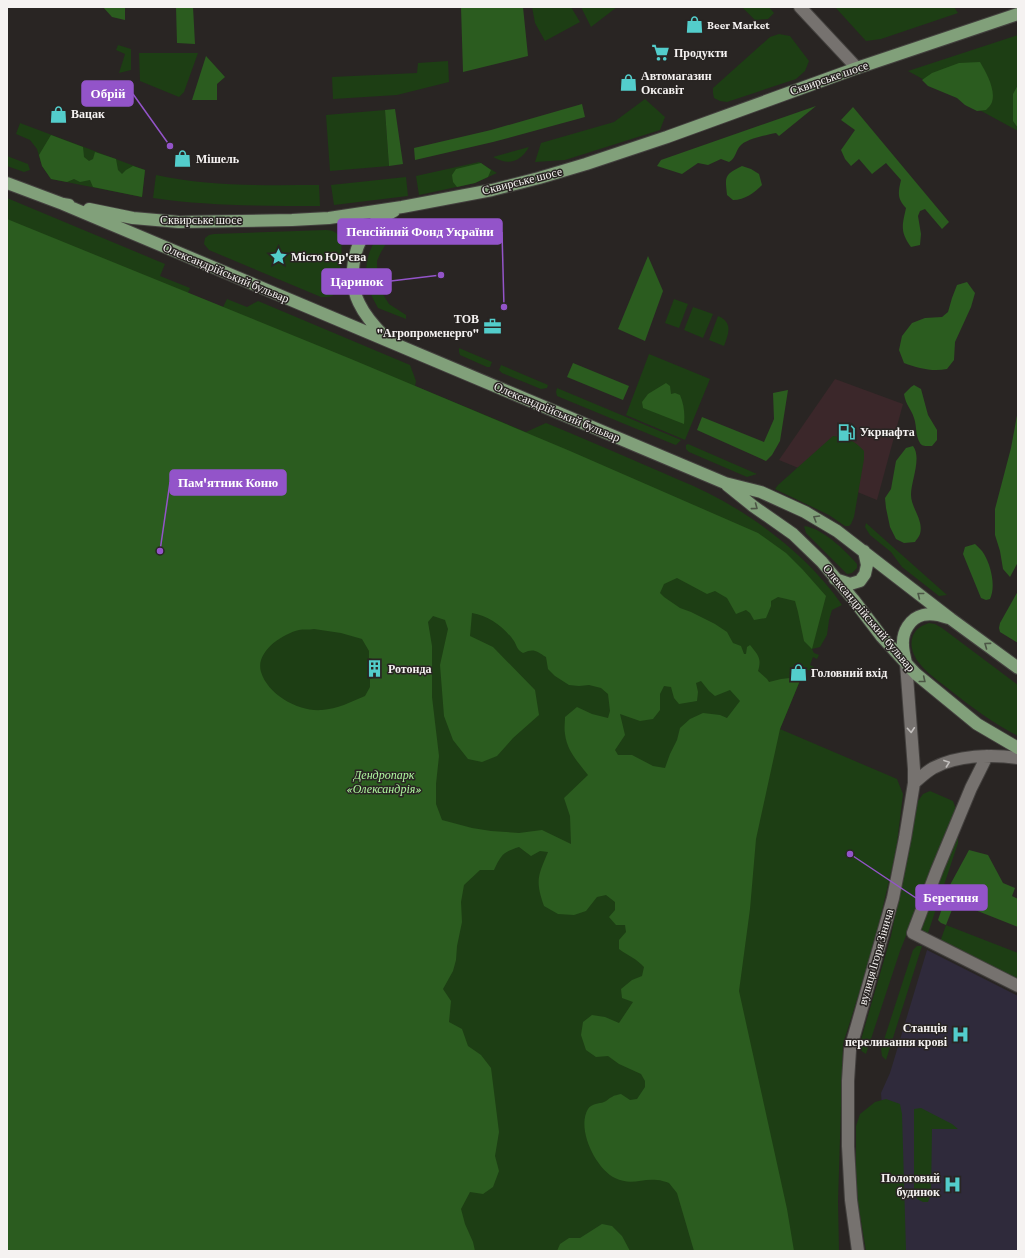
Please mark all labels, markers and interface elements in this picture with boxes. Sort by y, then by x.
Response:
shop icon: Beer Market [684,15,704,35]
place label: Beer Market [707,18,770,32]
supermarket icon: Продукти [651,43,671,63]
place label: Продукти [674,46,728,60]
street label: Сквирське шосе [788,58,870,98]
place label: Автомагазин Оксавіт [641,69,712,97]
shop icon: Автомагазин Оксавіт [618,73,638,93]
callout: Обрій [82,81,133,106]
text: Обрій [91,86,126,101]
shop icon: Вацак [48,104,68,124]
place label: Вацак [71,107,105,121]
shop icon: Мішель [173,149,193,169]
place label: Мішель [196,152,240,166]
street label: Сквирське шосе [480,164,564,198]
street label: Сквирське шосе [160,213,242,227]
callout: Пенсійний Фонд України [338,219,502,244]
text: Пенсійний Фонд України [346,224,494,239]
street label: Олександрійський бульвар [161,240,291,306]
place icon: Місто Юр'єва [268,247,288,267]
place label: Місто Юр'єва [291,250,366,264]
callout: Царинок [322,269,391,294]
text: Царинок [331,274,384,289]
place label: ТОВ "Агропроменерго" [377,312,479,340]
office icon: ТОВ "Агропроменерго" [482,316,502,336]
street label: Олександрійський бульвар [492,379,622,445]
fuel station icon: Укрнафта [837,422,857,442]
place label: Укрнафта [860,425,915,439]
callout: Пам'ятник Коню [170,470,286,495]
text: Пам'ятник Коню [178,475,278,490]
one-way arrow [751,503,758,510]
one-way arrow [813,515,820,522]
street label: Олександрійський бульвар [820,562,918,674]
one-way arrow [917,592,924,600]
one-way arrow [984,643,991,650]
building icon: Ротонда [365,659,385,679]
place label: Ротонда [388,662,432,676]
shop icon: Головний вхід [788,663,808,683]
place label: Головний вхід [811,666,887,680]
one-way arrow [919,675,926,682]
one-way arrow [907,727,916,733]
one-way arrow [943,759,950,768]
park label: Дендропарк «Олександрія» [346,768,422,796]
callout: Берегиня [916,885,987,910]
text: Берегиня [923,890,979,905]
street label: вулиця Ігоря Зінича [856,907,897,1007]
place label: Станція переливання крові [845,1021,948,1049]
hospital icon: Станція переливання крові [950,1025,970,1045]
place label: Пологовий будинок [881,1171,940,1199]
hospital icon: Пологовий будинок [943,1175,963,1195]

